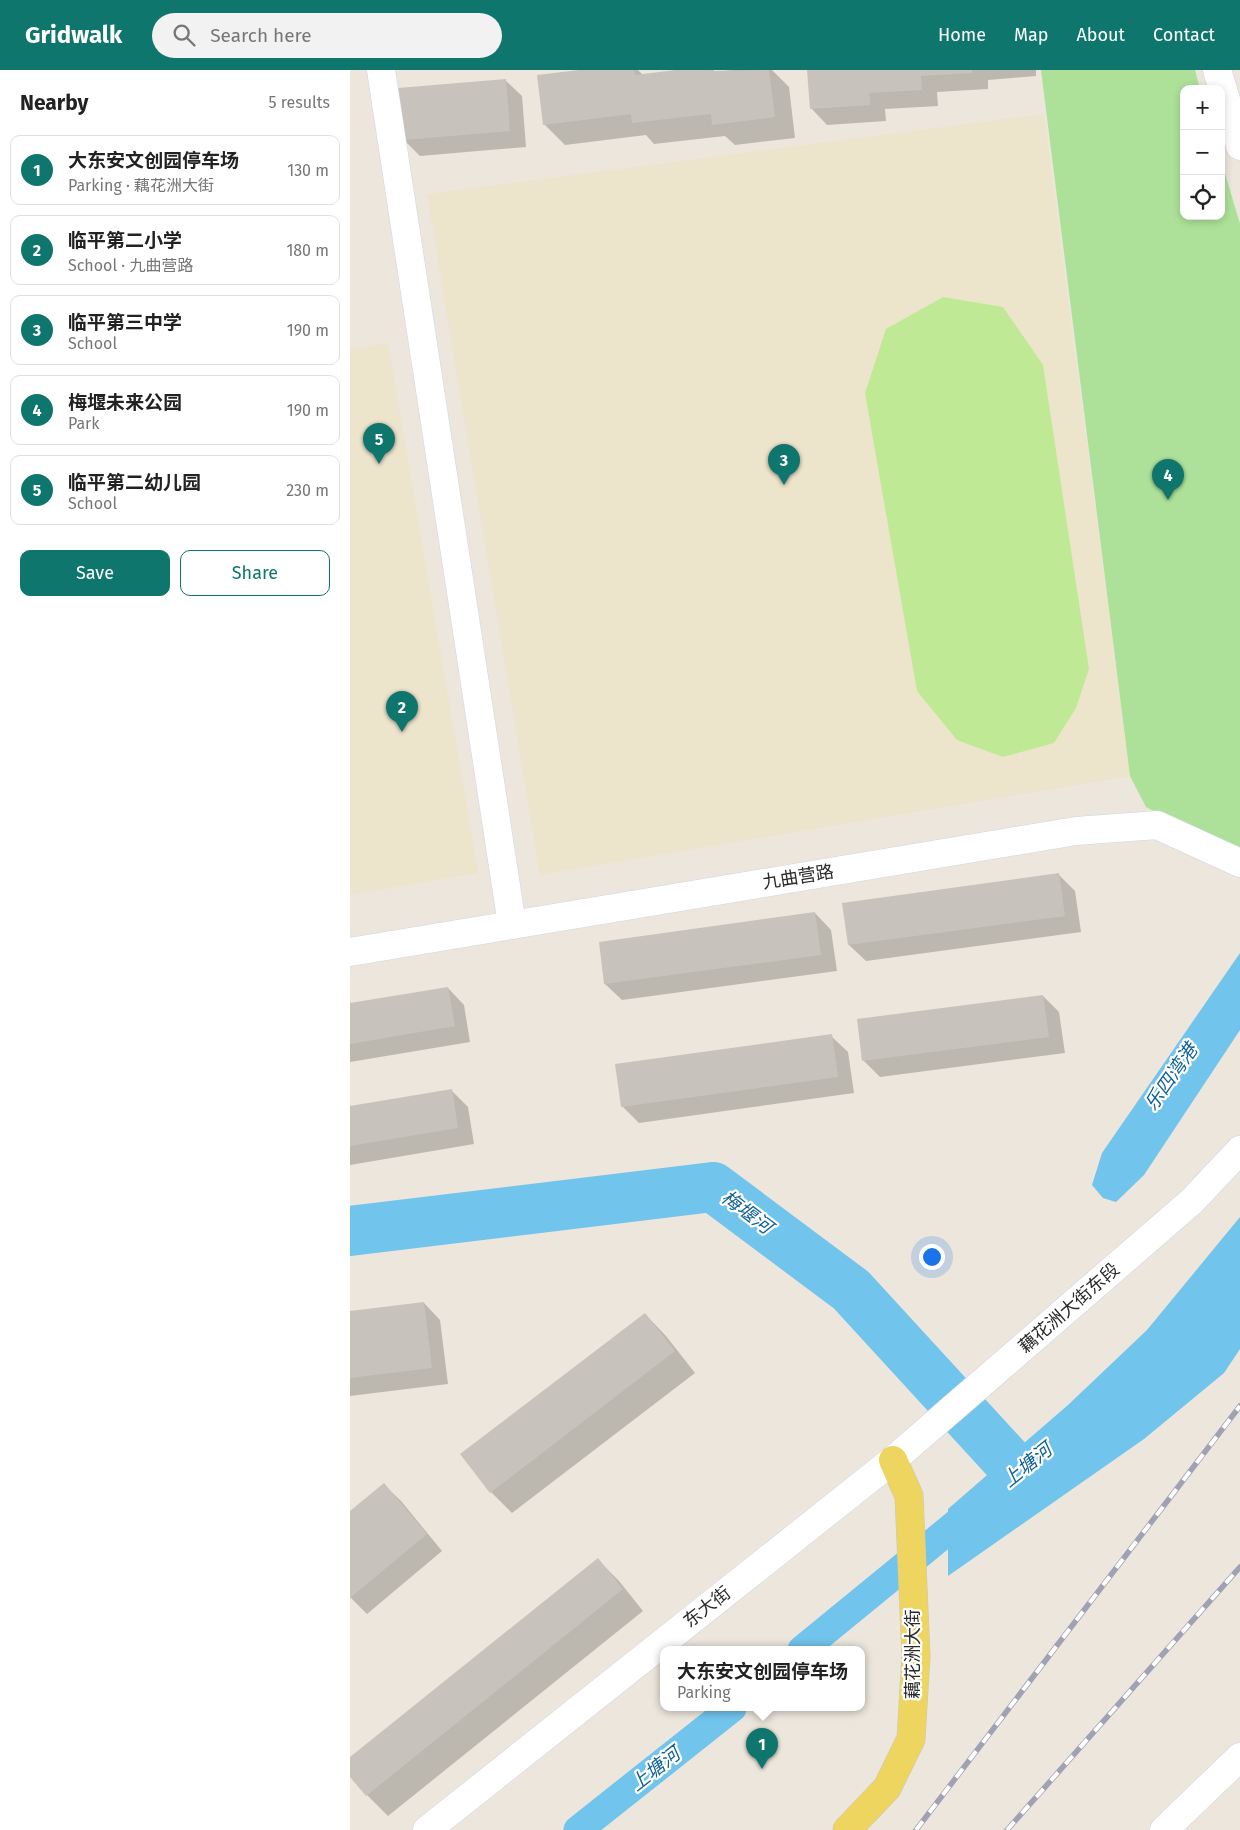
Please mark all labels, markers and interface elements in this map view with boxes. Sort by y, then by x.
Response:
search box [152,13,502,58]
text: Gridwalk [25,21,122,49]
icon: search [170,21,198,49]
text: Search here [210,24,312,47]
text: Home [938,24,986,46]
text: Map [1014,24,1048,46]
text: About [1076,24,1125,46]
text: Contact [1153,24,1215,46]
map controls [1180,85,1225,220]
button: + [1180,85,1225,130]
text: Nearby [20,90,88,116]
text: 5 results [269,93,330,112]
button: − [1180,130,1225,175]
text: 大东安文创园停车场 [68,149,239,172]
text: 1 [33,161,41,180]
text: 130 m [287,161,329,180]
button: locate [1180,175,1225,220]
text: Parking · 藕花洲大街 [68,176,214,195]
text: 临平第二小学 [68,229,182,252]
text: 2 [33,241,41,260]
text: 180 m [286,241,329,260]
text: School · 九曲营路 [68,256,193,275]
text: 临平第三中学 [68,311,182,334]
text: 3 [33,321,41,340]
text: 190 m [287,321,329,340]
text: School [68,334,117,353]
text: 梅堰未来公园 [68,391,182,414]
text: 4 [32,401,42,420]
text: 190 m [287,401,329,420]
text: Park [68,414,100,433]
pin: 5 [363,423,395,464]
pin: 3 [768,444,800,485]
pin: 4 [1152,459,1184,500]
text: 临平第二幼儿园 [68,471,201,494]
text: 5 [33,481,41,500]
text: 230 m [286,481,329,500]
text: School [68,494,117,513]
button: Save [20,550,170,596]
button: Share [180,550,330,596]
pin: 2 [386,691,418,732]
street label: 九曲营路 [761,861,835,893]
water label: 乐四湾港 [1140,1037,1204,1115]
water label: 梅堰河 [717,1186,780,1241]
your location [919,1244,945,1270]
street label: 藕花洲大街东段 [1014,1258,1124,1358]
water label: 上塘河 [998,1436,1059,1492]
street label: 东大街 [679,1582,735,1632]
street label: 藕花洲大街 [902,1609,924,1699]
popup [660,1646,865,1711]
text: 大东安文创园停车场 [677,1660,848,1683]
text: Parking [677,1683,731,1702]
pin: 1 [746,1728,778,1769]
water label: 上塘河 [625,1740,688,1796]

